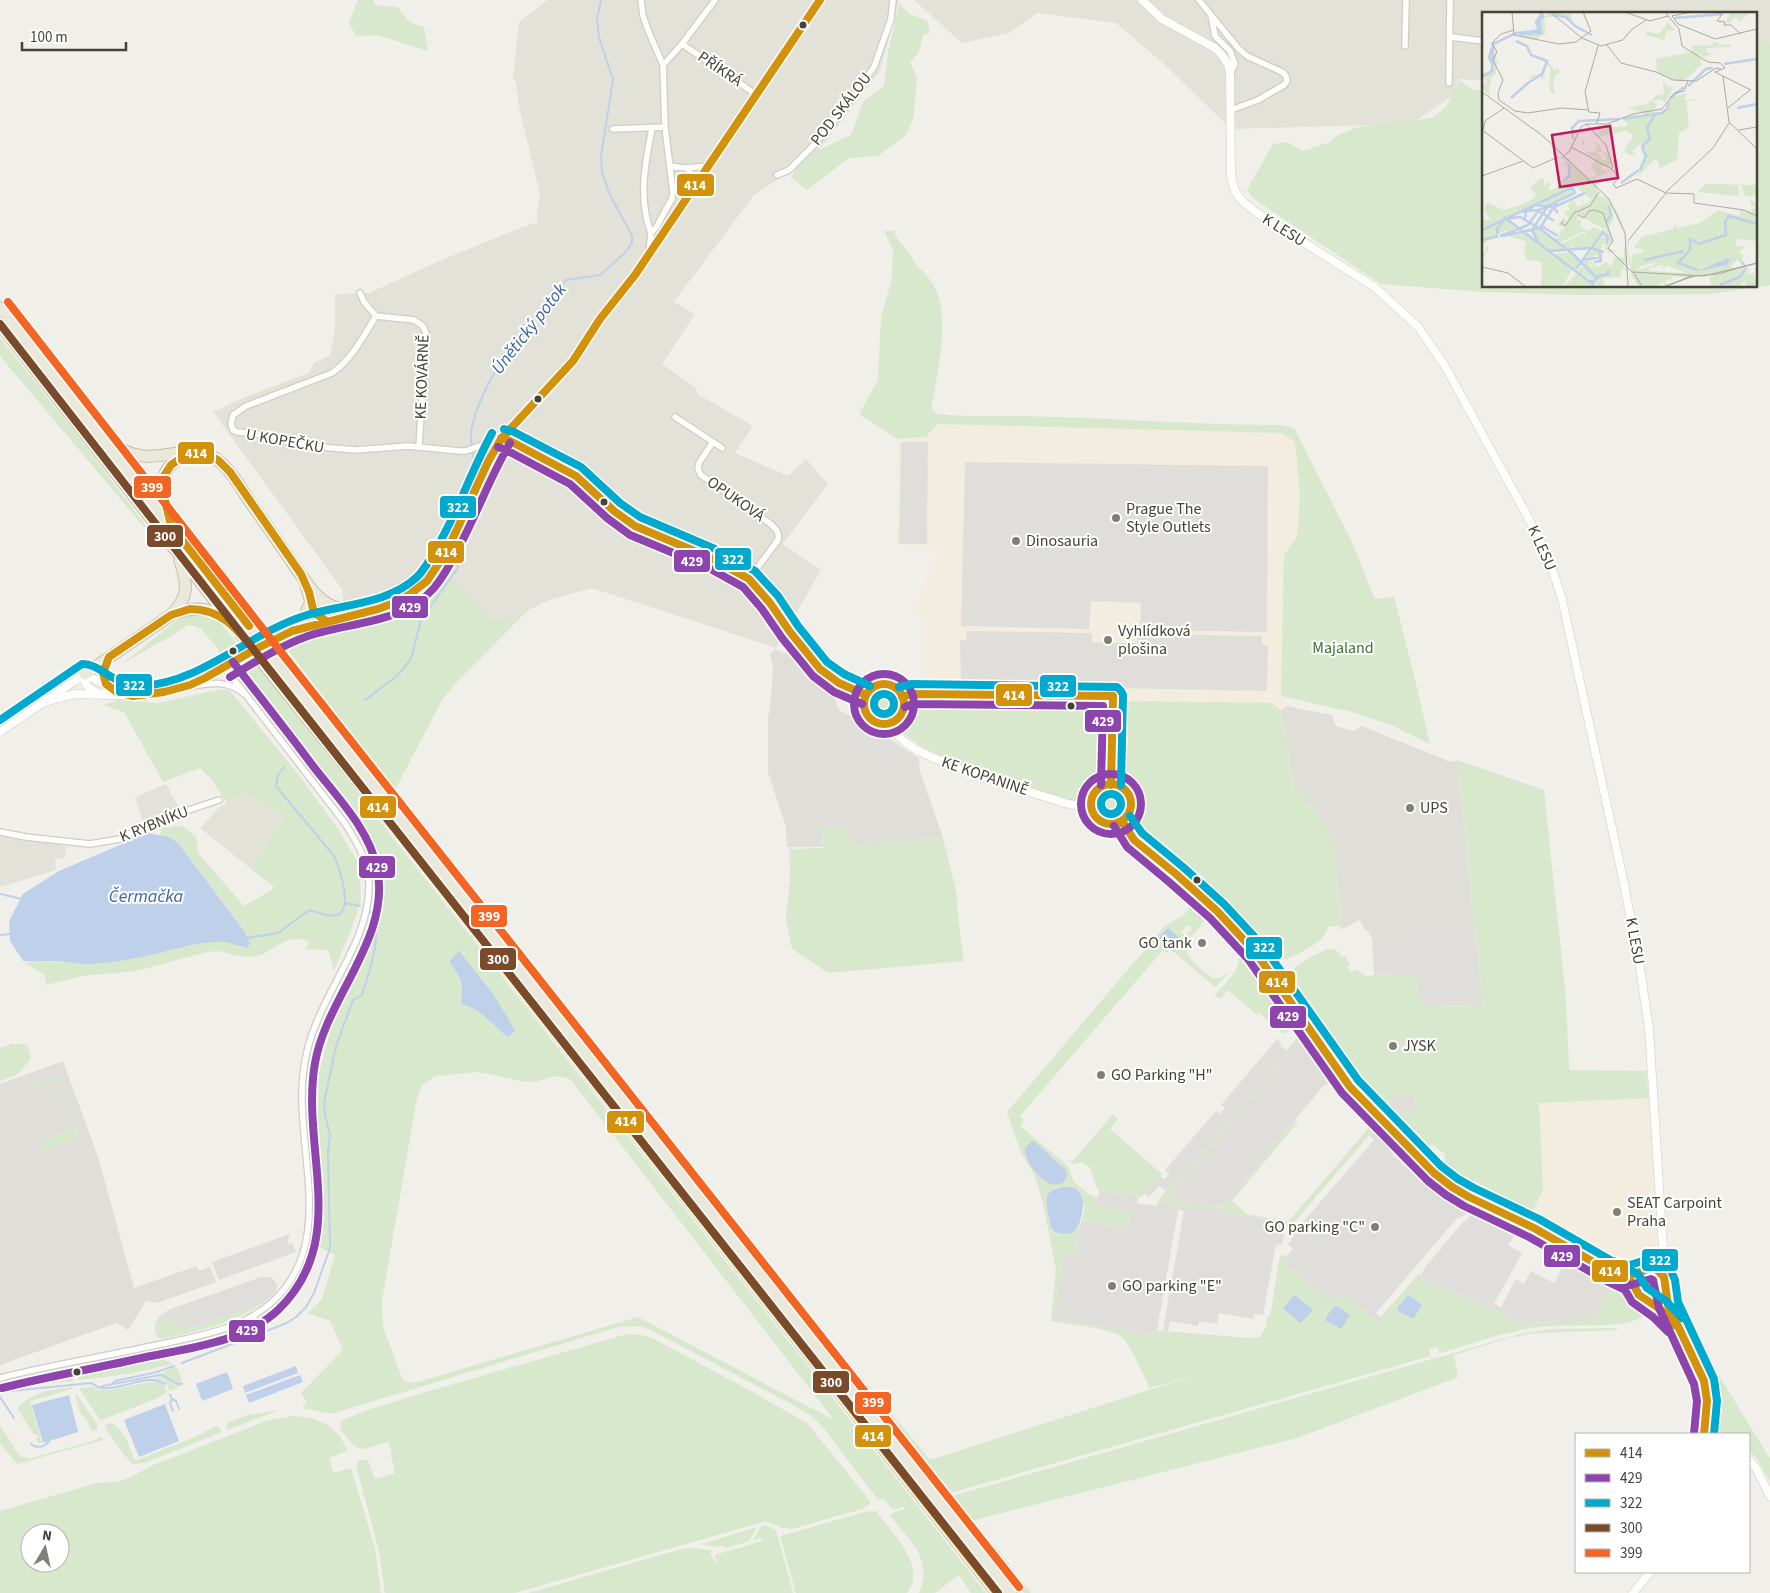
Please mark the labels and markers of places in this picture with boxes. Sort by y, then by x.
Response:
unlabelled marker [798,20,808,30]
unlabelled marker [533,394,543,404]
unlabelled marker [599,497,609,507]
place label: Prague The Style Outlets [1126,498,1211,538]
marker: Prague The Style Outlets [1110,512,1122,524]
place label: Dinosauria [1026,530,1098,552]
marker: Dinosauria [1010,535,1022,547]
place label: Vyhlídková plošina [1118,620,1191,660]
marker: Vyhlídková plošina [1102,634,1114,646]
unlabelled marker [228,646,238,656]
unlabelled marker [1066,701,1076,711]
place label: UPS [1420,797,1448,819]
marker: UPS [1404,802,1416,814]
unlabelled marker [1192,875,1202,885]
place label: GO tank [1139,932,1192,954]
marker: GO tank [1196,937,1208,949]
place label: JYSK [1403,1035,1437,1057]
marker: JYSK [1387,1040,1399,1052]
place label: GO Parking "H" [1111,1064,1213,1086]
marker: GO Parking "H" [1095,1069,1107,1081]
place label: SEAT Carpoint Praha [1627,1192,1723,1232]
marker: SEAT Carpoint Praha [1611,1206,1623,1218]
place label: GO parking "C" [1264,1216,1365,1238]
marker: GO parking "C" [1369,1221,1381,1233]
place label: GO parking "E" [1122,1275,1222,1297]
marker: GO parking "E" [1106,1280,1118,1292]
unlabelled marker [72,1367,82,1377]

